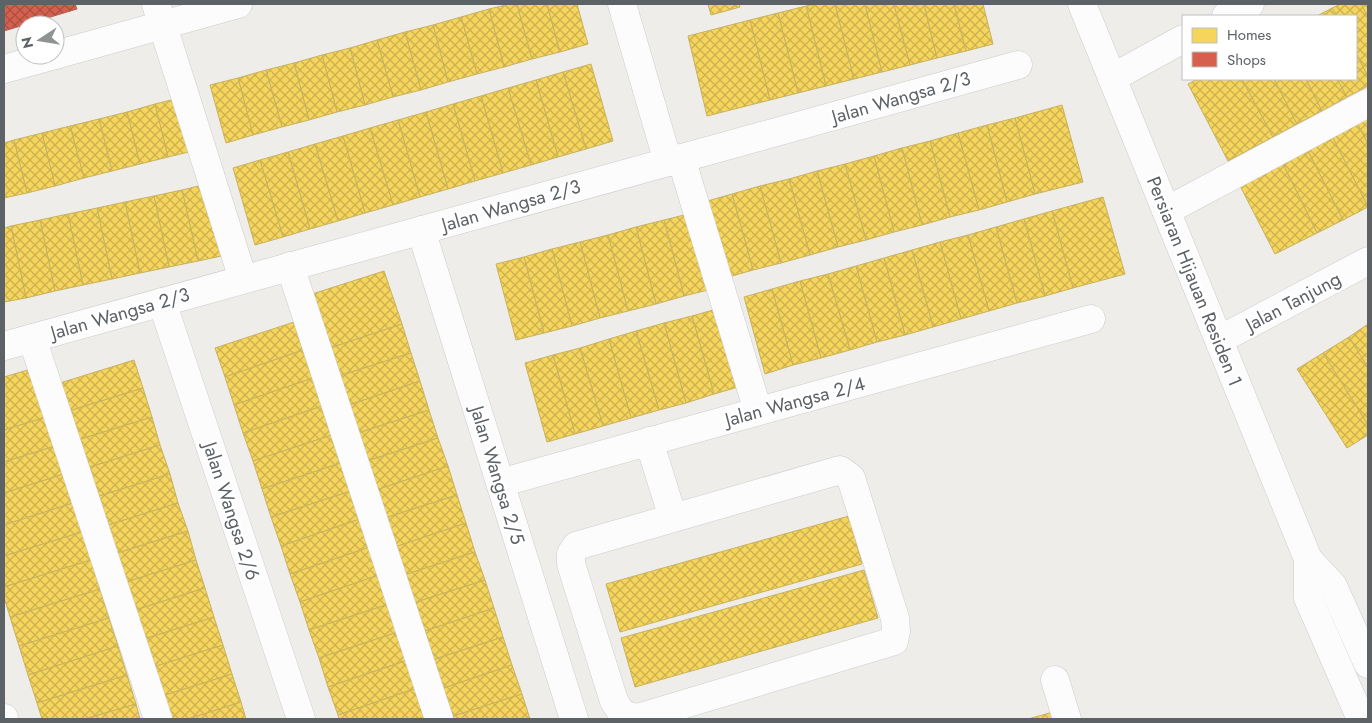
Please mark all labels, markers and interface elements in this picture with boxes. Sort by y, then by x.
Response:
north arrow [15,15,65,65]
legend [1182,15,1357,80]
text: Homes [1227,24,1271,46]
text: N [16,35,38,50]
text: Shops [1227,49,1266,71]
street label: Jalan Wangsa 2/3 [826,65,974,131]
street label: Persiaran Hijauan Residen 1 [1140,172,1249,390]
street label: Jalan Wangsa 2/3 [436,173,584,239]
street label: Jalan Tanjung [1238,265,1346,339]
street label: Jalan Wangsa 2/3 [45,281,193,347]
street label: Jalan Wangsa 2/4 [719,370,868,434]
street label: Jalan Wangsa 2/5 [463,400,531,548]
street label: Jalan Wangsa 2/6 [196,436,267,584]

